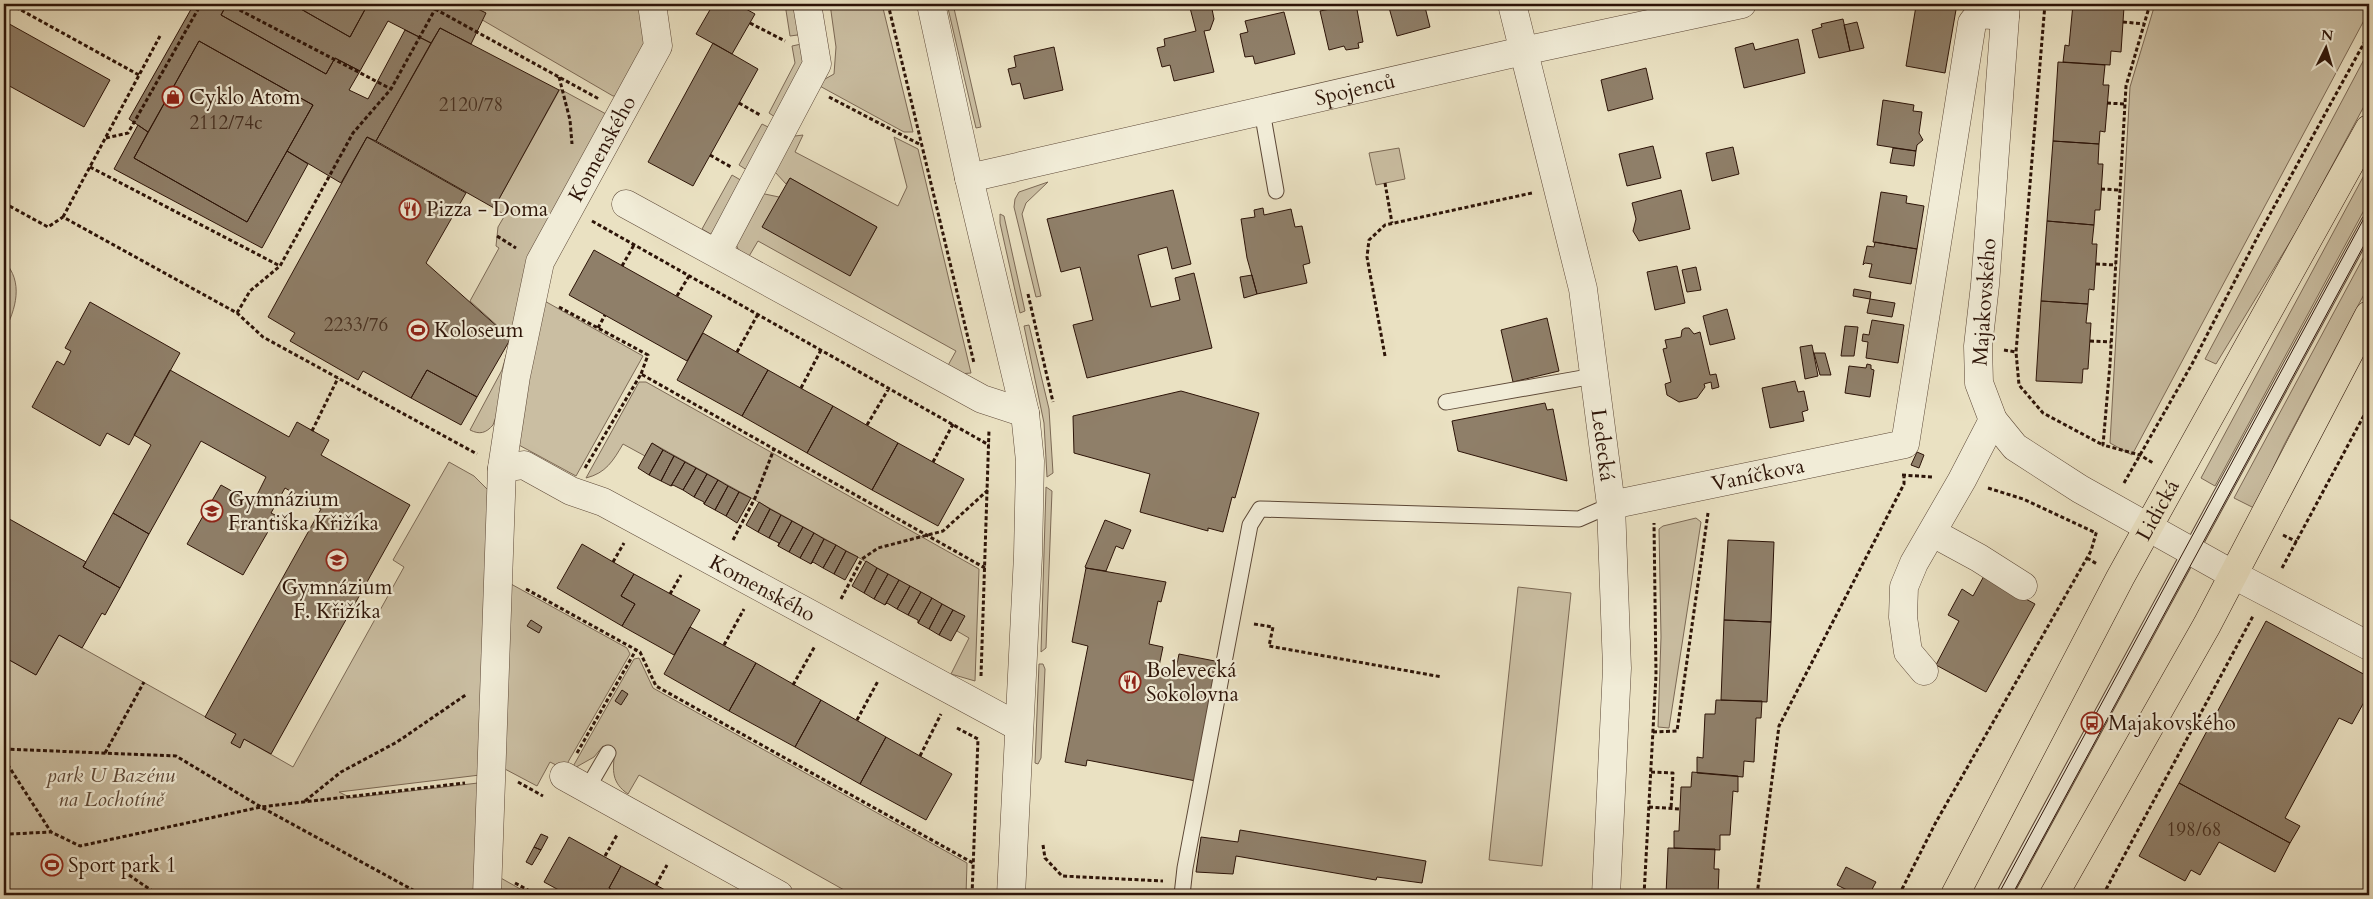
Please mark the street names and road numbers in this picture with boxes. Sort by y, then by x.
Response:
street label: Spojenců [1312,67,1398,113]
street label: Komenského [562,91,643,207]
street label: Majakovského [1966,237,2003,367]
street label: Ledecká [1584,407,1622,483]
street label: Vaníčkova [1709,451,1807,499]
street label: Lidická [2129,475,2187,546]
street label: Komenského [704,548,821,629]

